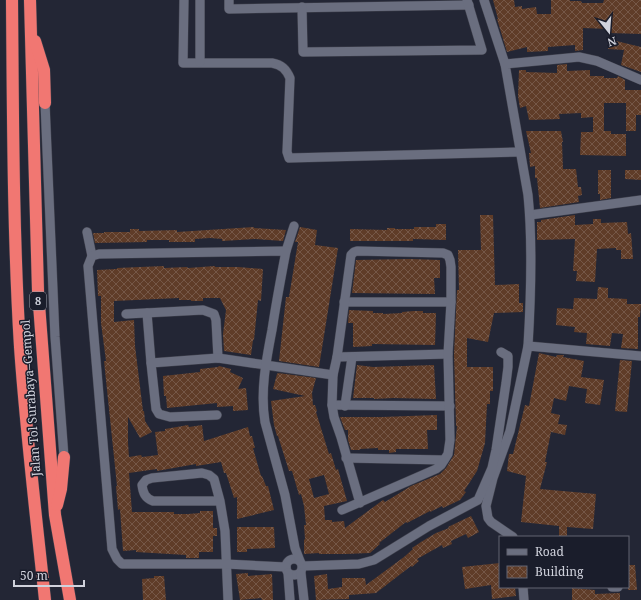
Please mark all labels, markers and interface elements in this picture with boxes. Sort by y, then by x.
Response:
north arrow [589,12,629,52]
text: N [605,34,618,51]
road number: 8 [30,292,46,310]
street label: Jalan Tol Surabaya–Gempol [17,319,45,478]
legend [499,536,629,588]
text: Road [535,543,565,560]
scale bar [14,562,84,588]
text: Building [535,563,584,580]
text: 50 m [20,567,48,584]

